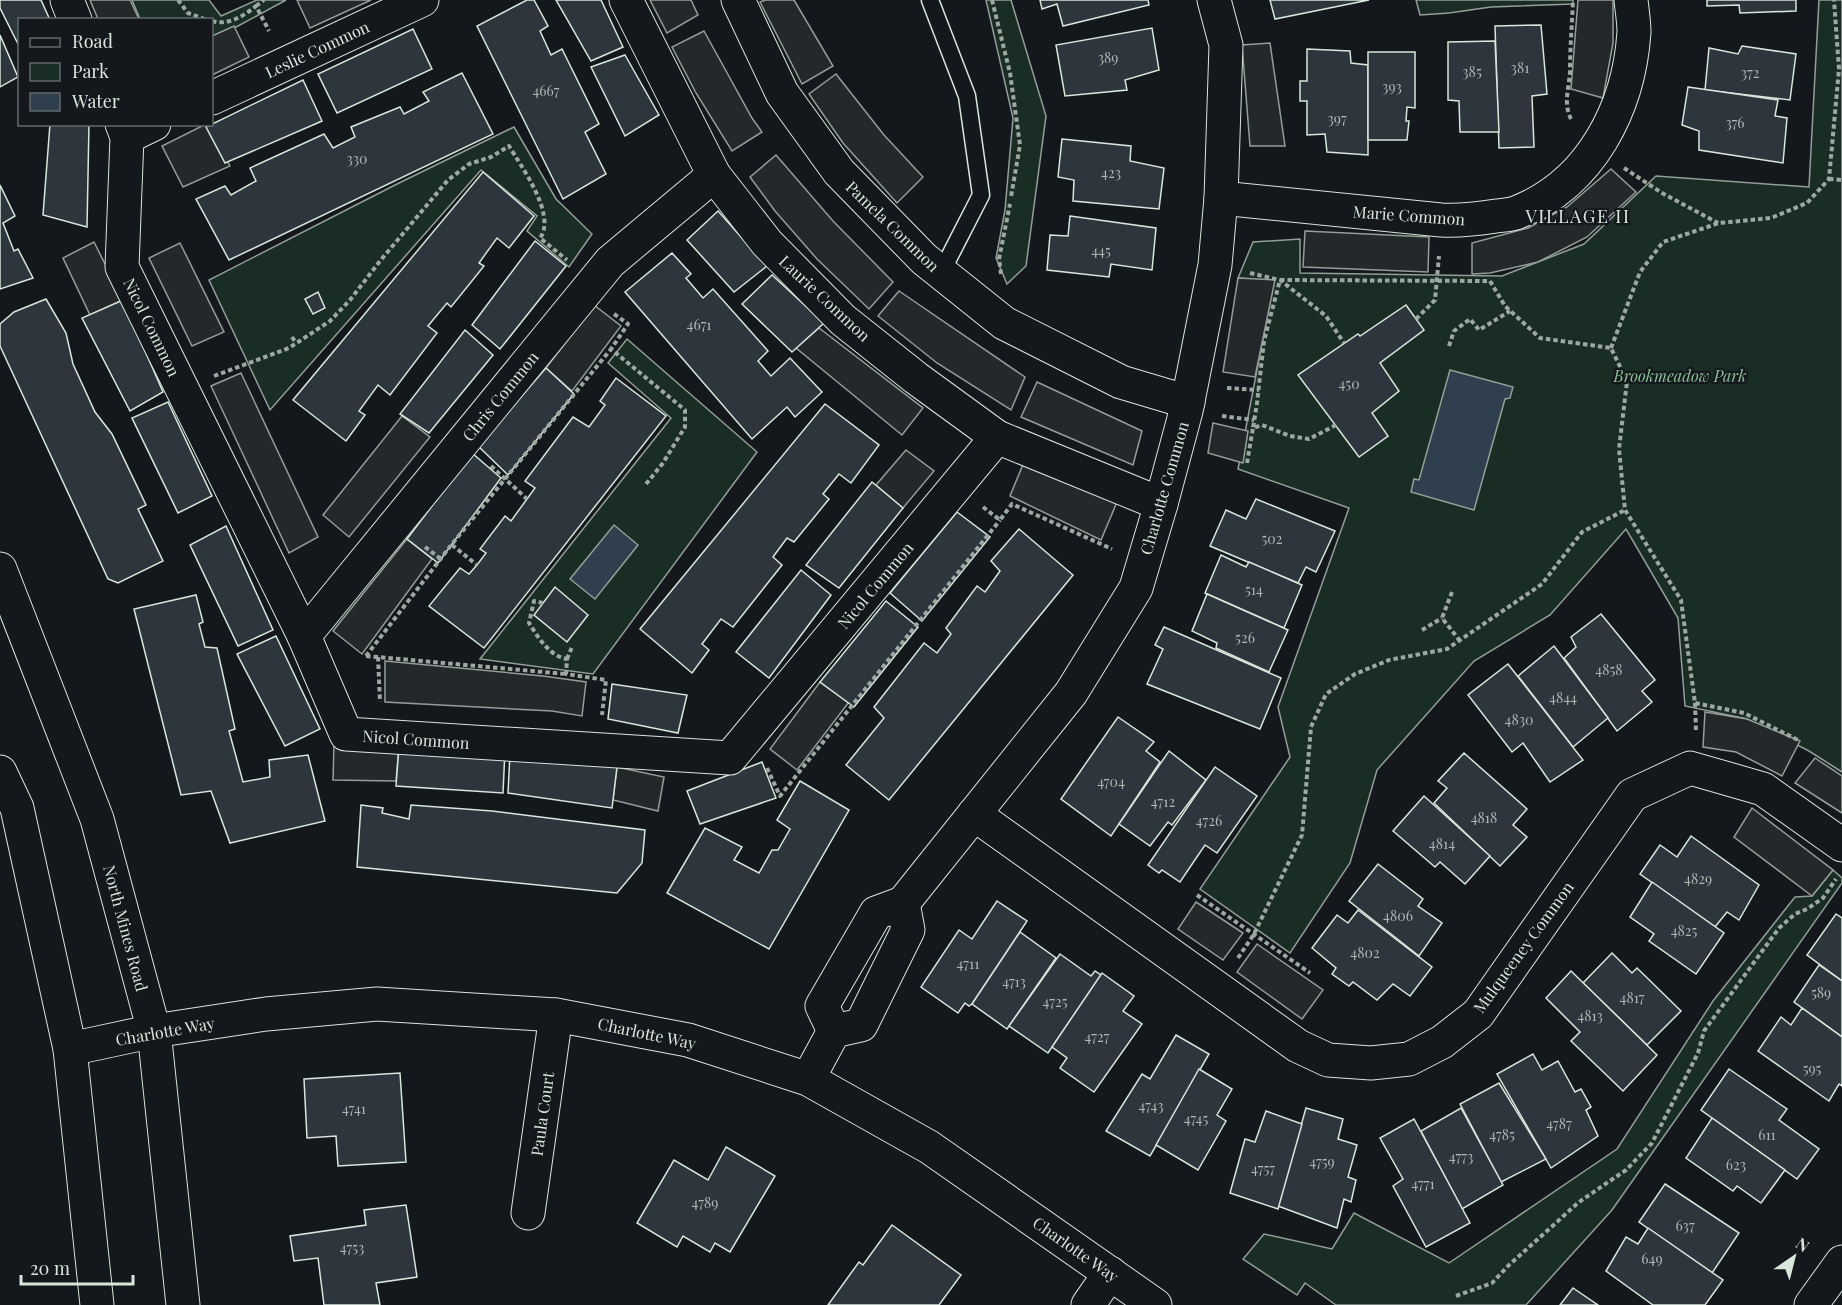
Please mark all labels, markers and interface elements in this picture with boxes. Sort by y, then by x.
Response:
street label: Leslie Common [262,16,373,82]
legend [18,18,213,126]
text: Road [72,29,113,53]
house number: 389 [1098,48,1118,67]
house number: 381 [1511,58,1529,77]
text: Park [72,59,109,83]
house number: 385 [1462,62,1482,81]
house number: 372 [1741,63,1760,82]
house number: 393 [1382,77,1402,96]
house number: 4667 [532,81,560,100]
text: Water [71,89,120,113]
house number: 397 [1327,109,1347,128]
house number: 376 [1725,113,1745,132]
house number: 330 [346,149,368,168]
house number: 423 [1101,163,1121,182]
street label: Pamela Common [842,176,945,276]
street label: Marie Common [1352,201,1466,229]
district label: VILLAGE II [1524,204,1631,228]
house number: 445 [1091,241,1111,260]
street label: Laurie Common [775,250,875,346]
street label: Nicol Common [119,274,185,380]
house number: 4671 [686,315,712,334]
street label: Chris Common [457,346,543,445]
park label: Brookmeadow Park [1613,365,1746,386]
house number: 450 [1338,374,1360,393]
street label: Charlotte Common [1135,419,1193,557]
house number: 502 [1262,529,1283,548]
street label: Nicol Common [832,537,918,633]
house number: 514 [1245,580,1263,599]
house number: 526 [1235,628,1255,647]
house number: 4858 [1595,660,1623,679]
house number: 4844 [1549,688,1577,707]
house number: 4830 [1505,710,1533,729]
street label: Nicol Common [362,725,471,753]
house number: 4704 [1097,772,1125,791]
house number: 4712 [1151,792,1175,811]
house number: 4818 [1471,808,1497,827]
house number: 4726 [1196,811,1222,830]
house number: 4814 [1429,834,1455,853]
street label: North Mines Road [99,863,153,993]
house number: 4829 [1684,869,1712,888]
street label: Mulqueeney Common [1468,877,1578,1017]
house number: 4806 [1383,906,1413,925]
house number: 4825 [1671,921,1698,940]
house number: 4802 [1350,943,1380,962]
house number: 4711 [957,954,979,973]
house number: 4713 [1002,972,1026,991]
house number: 589 [1811,983,1831,1002]
house number: 4817 [1619,988,1645,1007]
house number: 4725 [1043,992,1068,1011]
house number: 4813 [1577,1006,1603,1025]
street label: Charlotte Way [114,1012,216,1050]
street label: Charlotte Way [596,1012,698,1054]
house number: 4727 [1085,1027,1110,1046]
house number: 595 [1803,1059,1822,1078]
street label: Paula Court [526,1070,558,1157]
house number: 4743 [1139,1096,1163,1115]
house number: 4741 [342,1099,366,1118]
house number: 4745 [1184,1109,1209,1128]
house number: 4787 [1546,1114,1572,1133]
house number: 4785 [1489,1125,1515,1144]
house number: 611 [1758,1125,1776,1144]
house number: 4773 [1449,1147,1473,1166]
house number: 4759 [1309,1152,1335,1171]
house number: 623 [1726,1155,1746,1174]
house number: 4757 [1251,1159,1275,1178]
house number: 4771 [1411,1174,1435,1193]
house number: 4789 [692,1193,718,1212]
street label: Charlotte Way [1029,1212,1123,1286]
house number: 637 [1675,1216,1695,1235]
north arrow [1764,1227,1824,1287]
text: N [1792,1232,1814,1256]
house number: 4753 [340,1238,364,1257]
scale bar [21,1248,134,1286]
house number: 649 [1641,1249,1663,1268]
text: 20 m [30,1256,70,1280]

